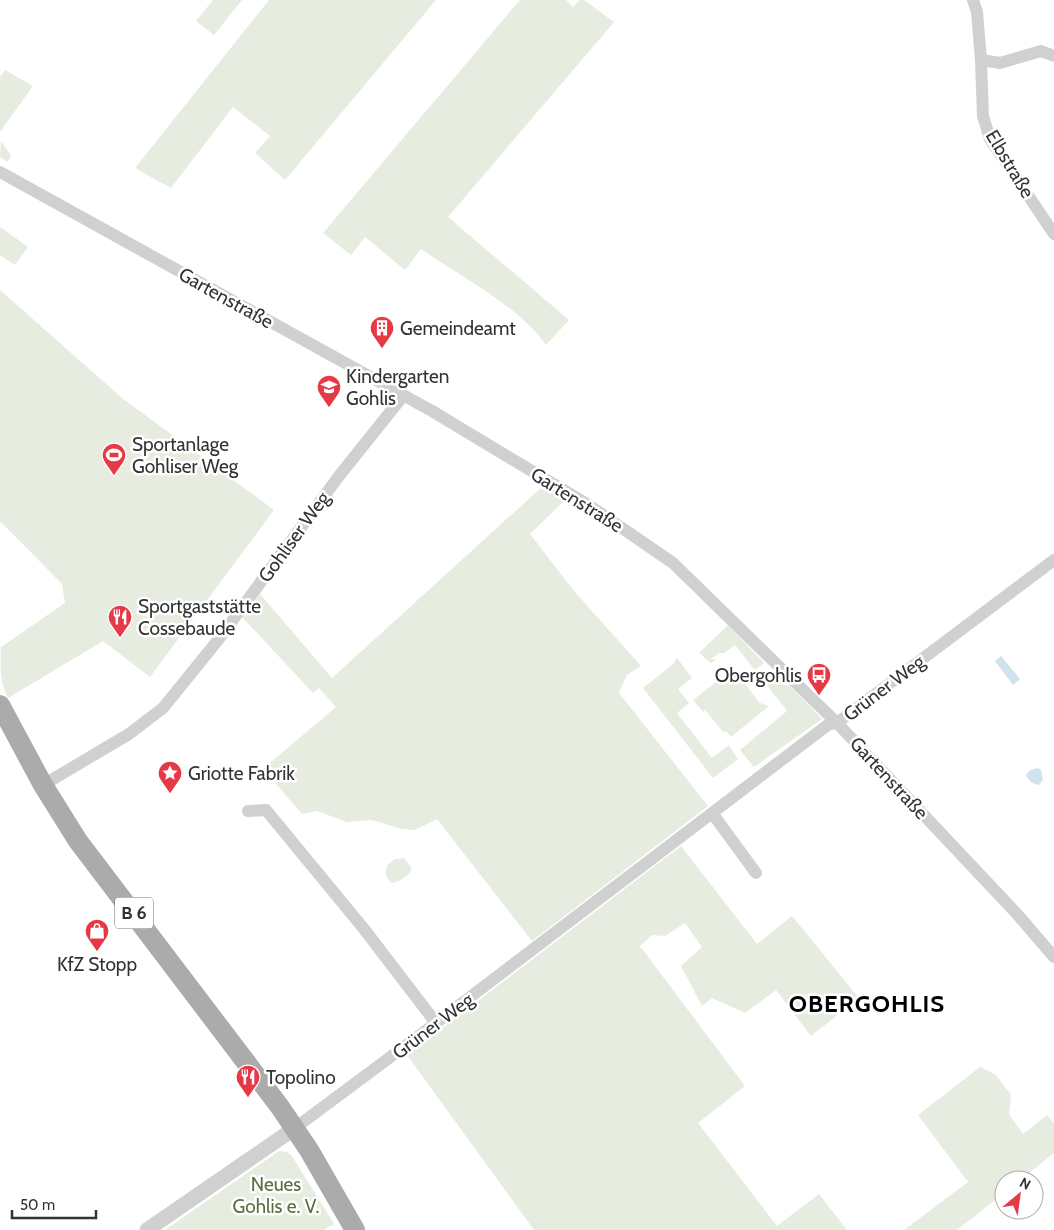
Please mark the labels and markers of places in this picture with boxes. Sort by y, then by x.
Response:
building icon: Gemeindeamt [369,315,395,349]
place label: Gemeindeamt [400,317,516,340]
place label: Kindergarten Gohlis [346,365,449,410]
school or university icon: Kindergarten Gohlis [316,374,342,408]
place label: Sportanlage Gohliser Weg [132,433,239,478]
sports icon: Sportanlage Gohliser Weg [101,442,127,476]
place label: Sportgaststätte Cossebaude [138,595,261,640]
restaurant icon: Sportgaststätte Cossebaude [107,604,133,638]
bus stop icon: Obergohlis [806,662,832,696]
place label: Obergohlis [715,664,802,687]
place icon: Griotte Fabrik [157,760,183,794]
place label: Griotte Fabrik [188,762,295,785]
shop icon: KfZ Stopp [84,918,110,952]
place label: KfZ Stopp [57,953,137,976]
restaurant icon: Topolino [235,1064,261,1098]
place label: Topolino [266,1066,336,1089]

